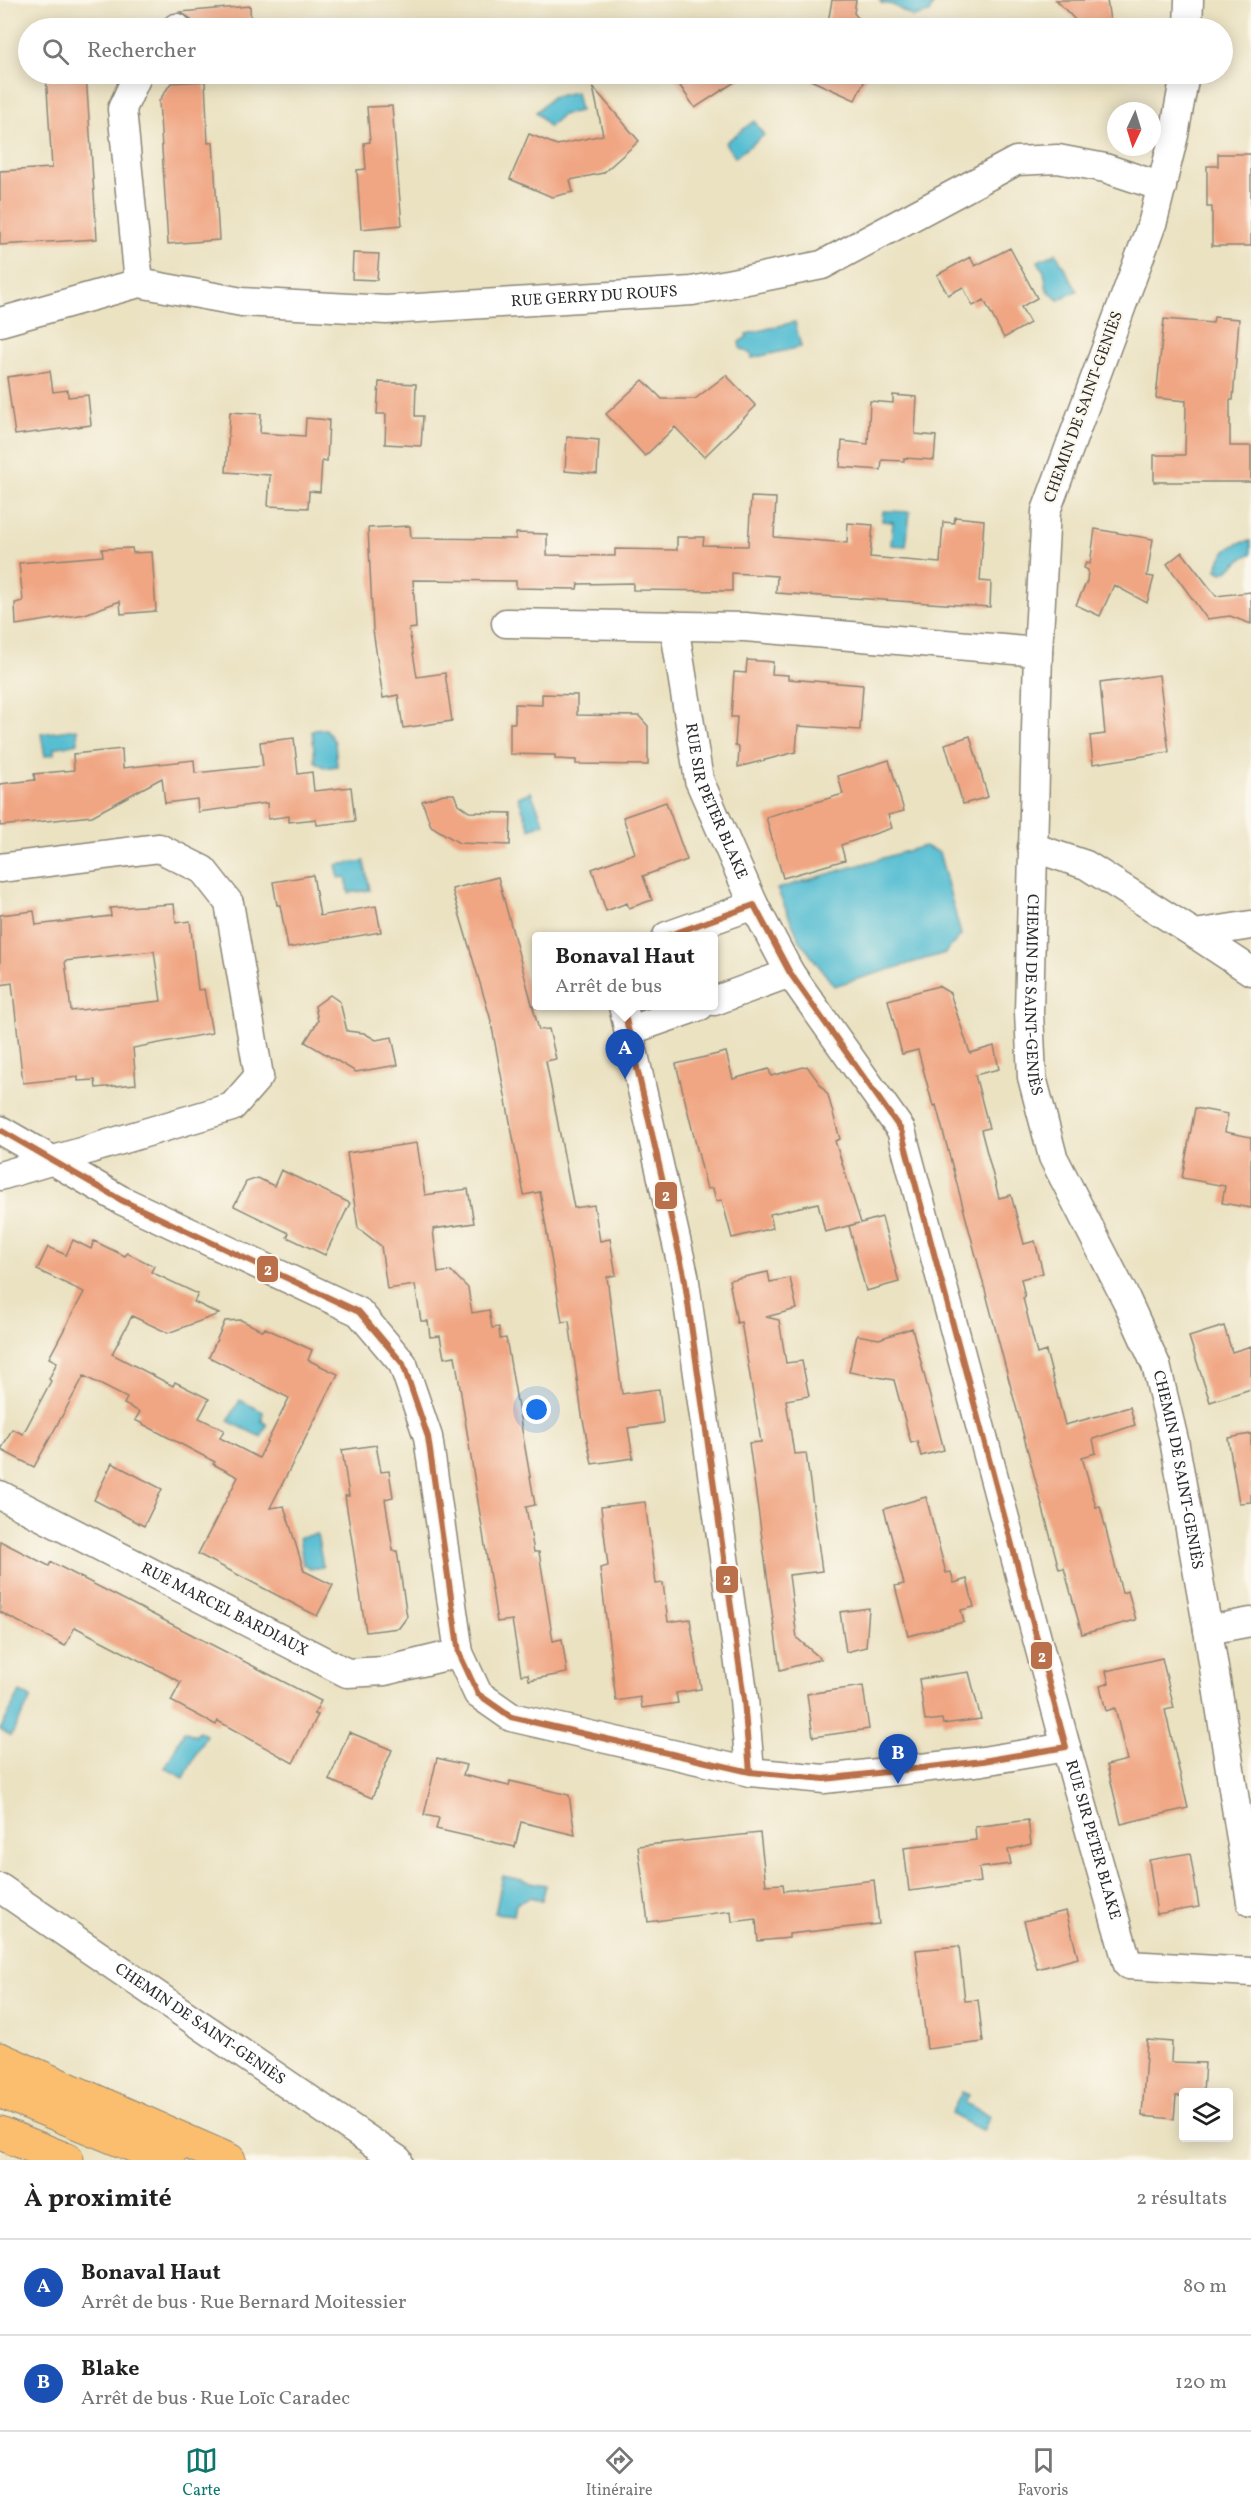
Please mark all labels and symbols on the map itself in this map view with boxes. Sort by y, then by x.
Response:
north arrow [1107,102,1161,156]
street label: RUE GERRY DU ROUFS [510,281,678,313]
street label: CHEMIN DE SAINT-GENIÈS [1039,308,1129,506]
street label: RUE SIR PETER BLAKE [679,721,752,883]
street label: CHEMIN DE SAINT-GENIÈS [1018,894,1048,1098]
pin: A [606,1030,644,1079]
line badge: 2 [654,1181,678,1210]
text: 2 [662,1186,670,1208]
line badge: 2 [256,1255,279,1283]
text: 2 [264,1260,272,1282]
street label: CHEMIN DE SAINT-GENIÈS [1147,1368,1208,1571]
your location [522,1395,551,1424]
street label: RUE MARCEL BARDIAUX [137,1558,312,1662]
line badge: 2 [715,1565,739,1594]
text: 2 [723,1570,731,1592]
line badge: 2 [1030,1641,1053,1670]
text: 2 [1038,1647,1046,1669]
pin: B [878,1734,918,1784]
street label: RUE SIR PETER BLAKE [1059,1757,1126,1922]
street label: CHEMIN DE SAINT-GENIÈS [110,1958,290,2091]

